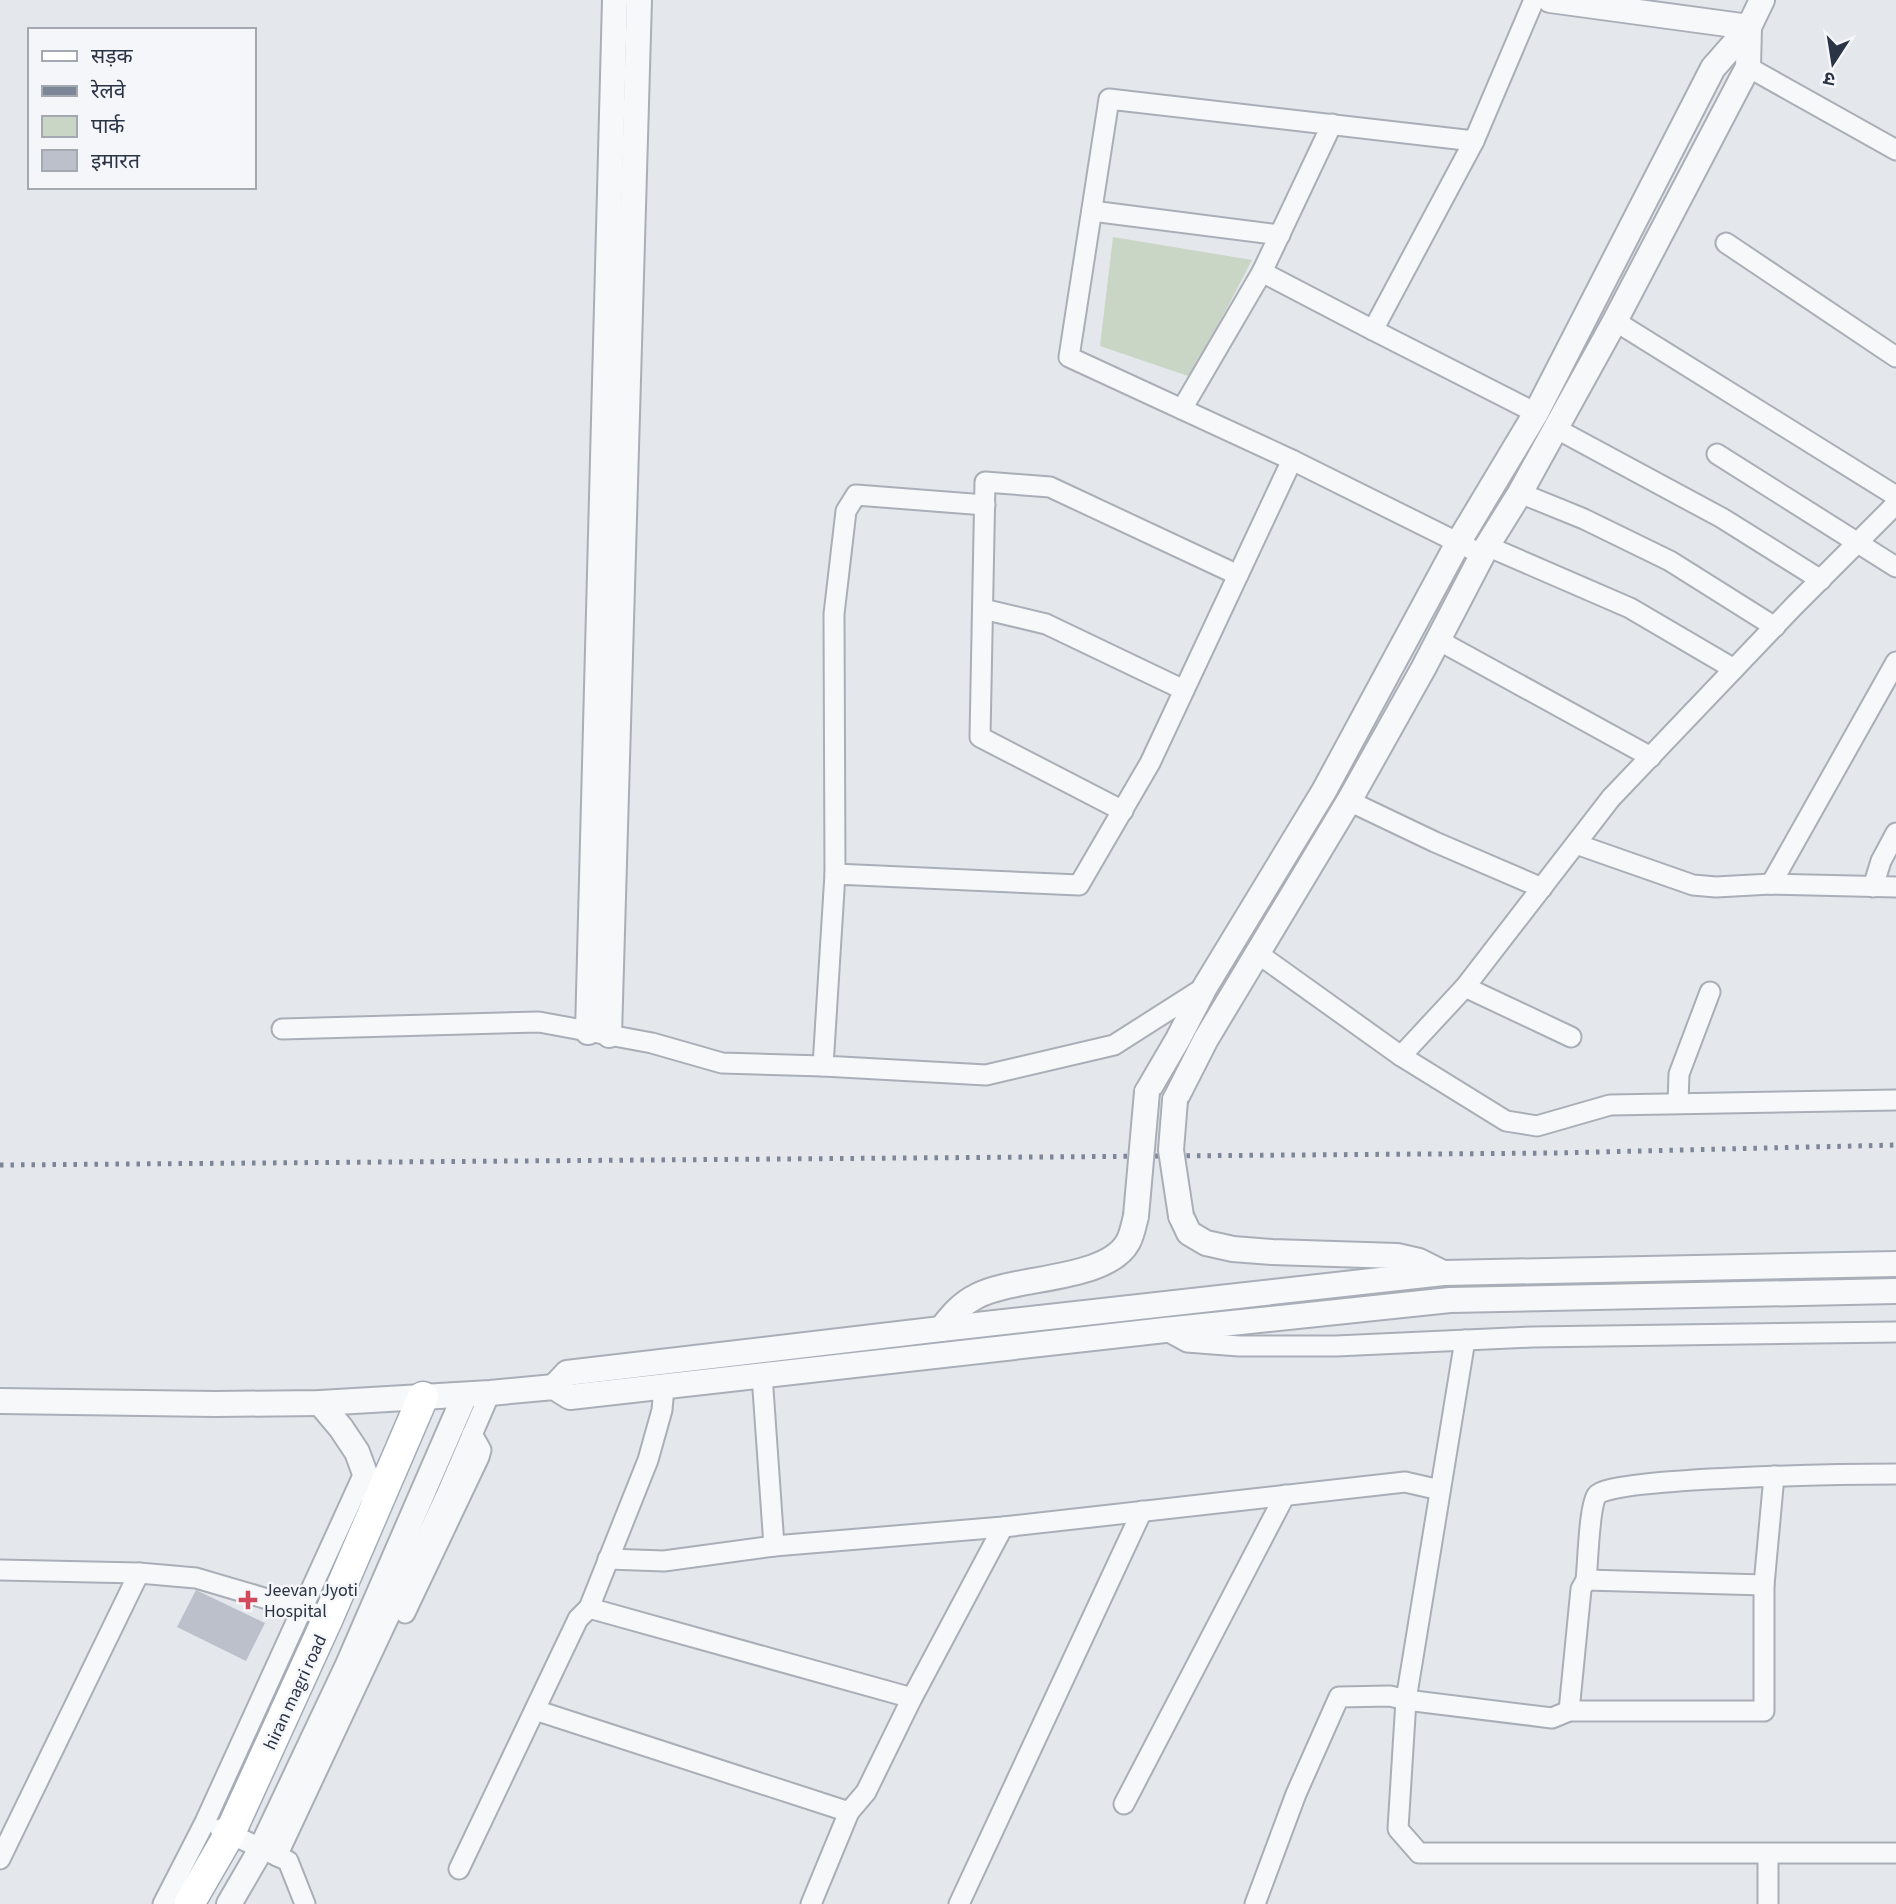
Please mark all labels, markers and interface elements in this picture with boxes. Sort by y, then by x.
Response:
legend [28,28,256,189]
north arrow [1798,28,1868,98]
text: सड़क [91,41,133,71]
text: उ [1821,64,1838,93]
text: रेलवे [90,76,126,106]
text: पार्क [91,111,125,141]
text: इमारत [91,146,141,176]
place label: Jeevan Jyoti Hospital [264,1578,358,1624]
marker: Jeevan Jyoti Hospital [238,1590,258,1610]
street label: hiran magri road [258,1630,333,1754]

